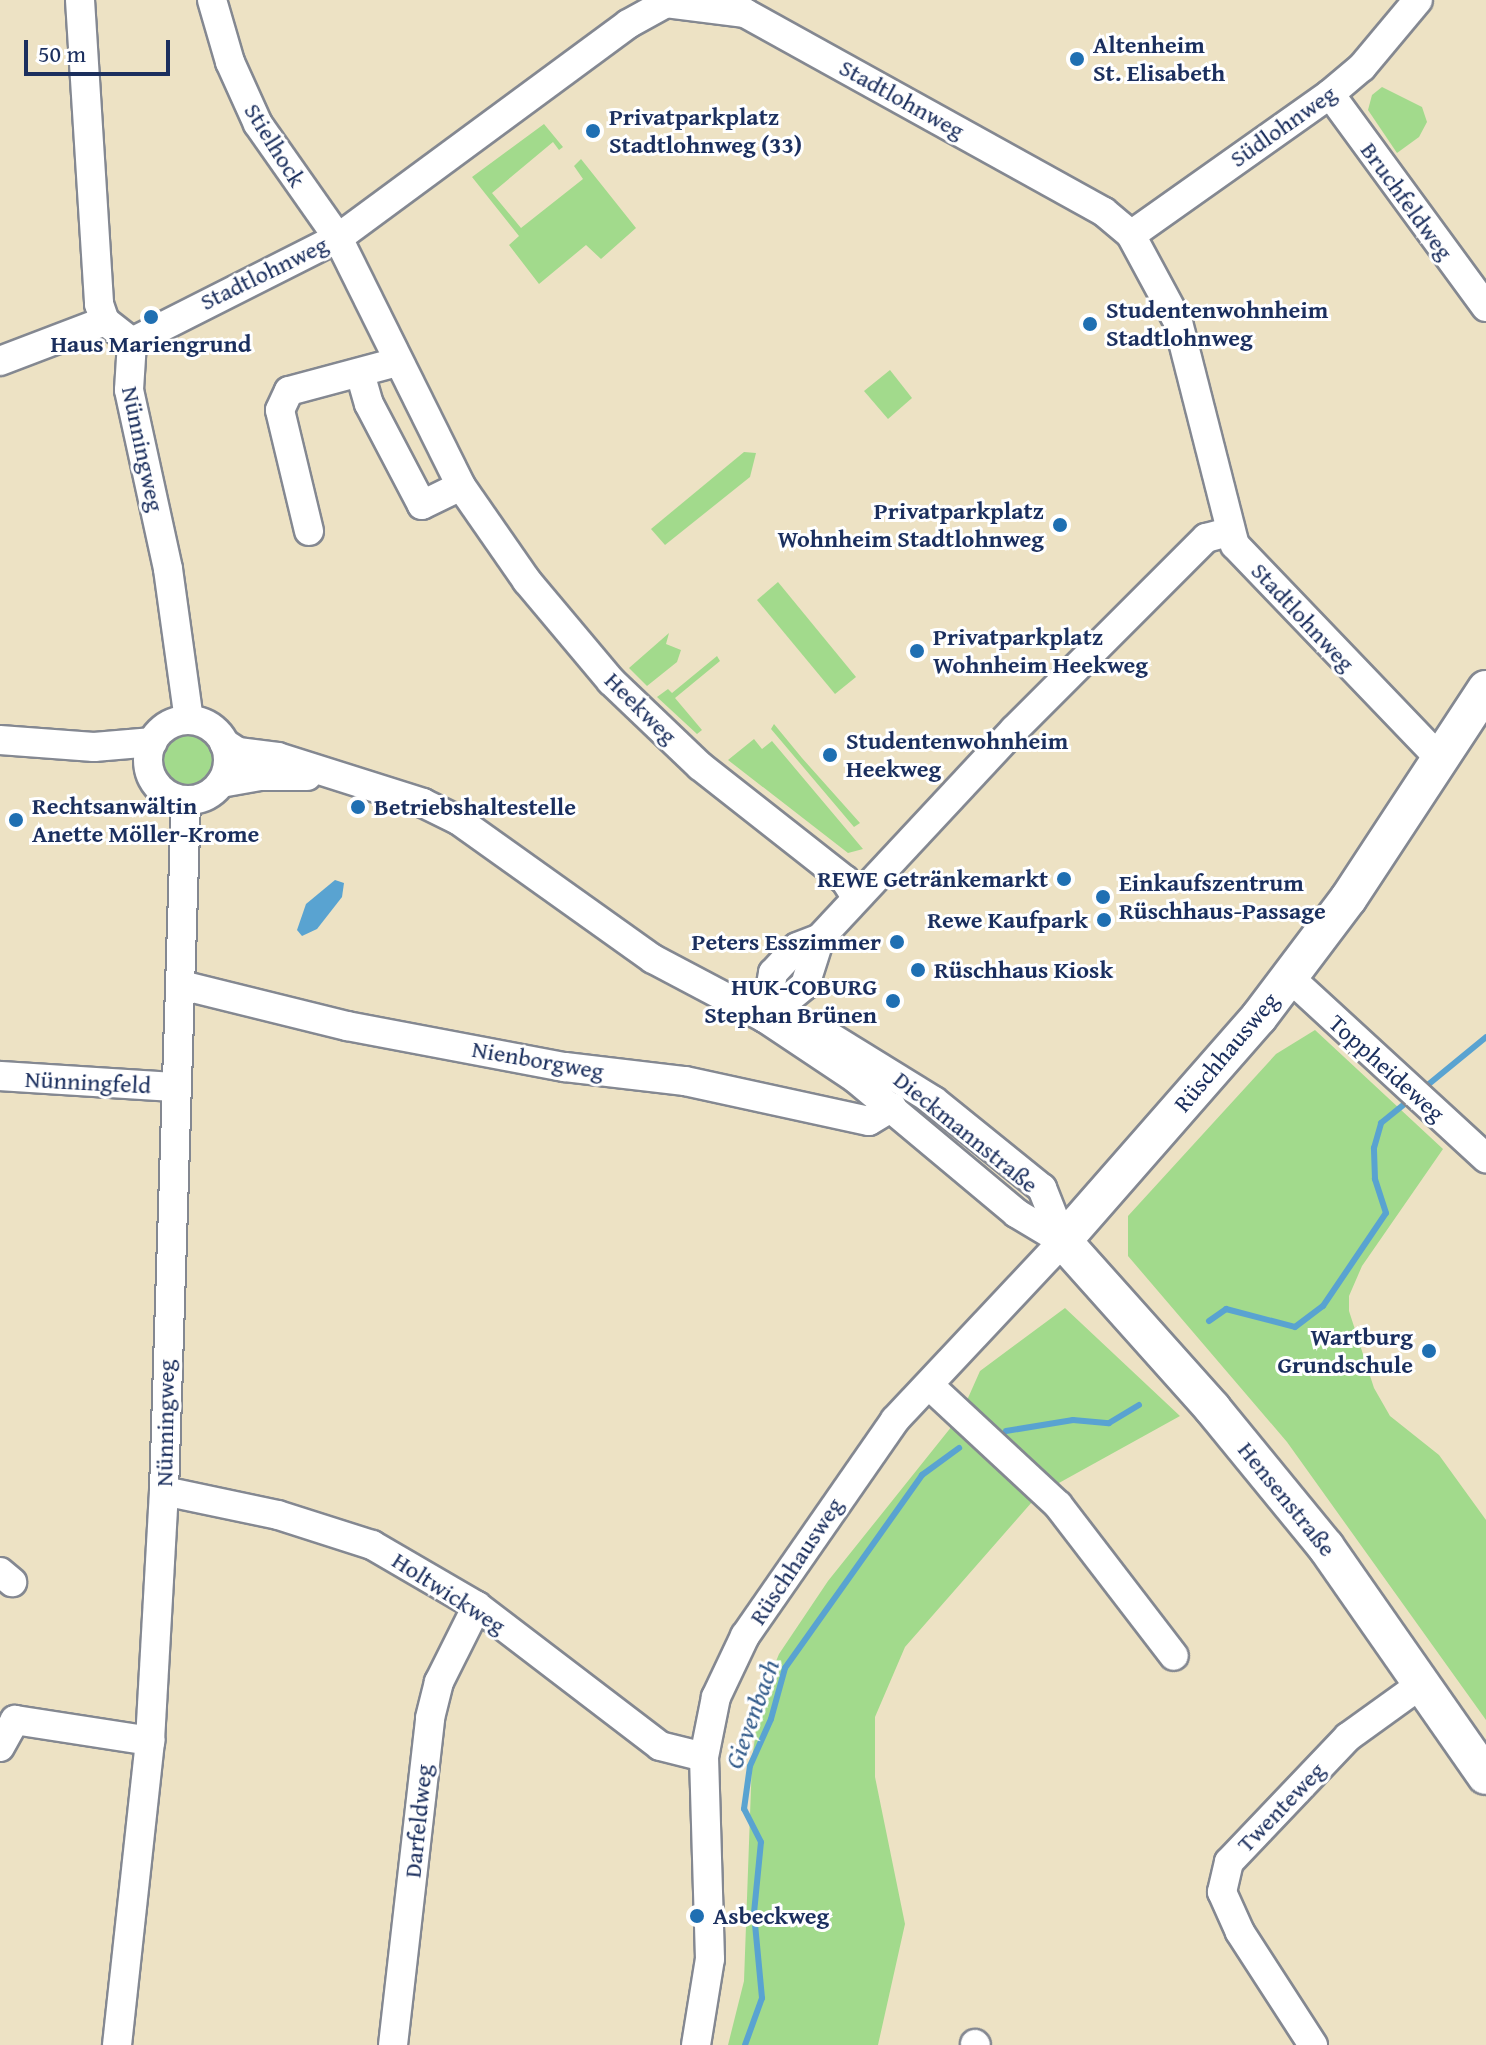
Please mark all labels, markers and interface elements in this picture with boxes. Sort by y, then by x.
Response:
scale bar [28,24,174,74]
place label: Altenheim St. Elisabeth [1093,31,1225,87]
text: 50 m [38,36,86,71]
marker: Altenheim St. Elisabeth [1068,50,1086,68]
street label: Stadtlohnweg [834,53,970,145]
street label: Südlohnweg [1224,79,1342,173]
street label: Stielhock [238,98,312,192]
place label: Privatparkplatz Stadtlohnweg (33) [609,103,802,159]
marker: Privatparkplatz Stadtlohnweg (33) [584,122,602,140]
street label: Bruchfeldweg [1355,137,1459,265]
street label: Stadtlohnweg [195,230,333,316]
place label: Studentenwohnheim Stadtlohnweg [1106,296,1328,352]
marker: Haus Mariengrund [142,308,160,326]
marker: Studentenwohnheim Stadtlohnweg [1081,315,1099,333]
place label: Haus Mariengrund [50,330,252,358]
street label: Nünningweg [116,384,170,514]
place label: Privatparkplatz Wohnheim Stadtlohnweg [777,497,1044,553]
marker: Privatparkplatz Wohnheim Stadtlohnweg [1051,516,1069,534]
street label: Stadtlohnweg [1245,557,1361,677]
place label: Privatparkplatz Wohnheim Heekweg [933,623,1148,679]
marker: Privatparkplatz Wohnheim Heekweg [908,642,926,660]
street label: Heekweg [599,666,683,750]
place label: Studentenwohnheim Heekweg [846,727,1068,783]
marker: Studentenwohnheim Heekweg [821,746,839,764]
place label: Rechtsanwältin Anette Möller-Krome [32,792,259,848]
place label: Betriebshaltestelle [374,793,576,821]
marker: Betriebshaltestelle [349,798,367,816]
marker: Rechtsanwältin Anette Möller-Krome [7,811,25,829]
place label: REWE Getränkemarkt [817,865,1048,893]
place label: Einkaufszentrum Rüschhaus-Passage [1119,869,1326,925]
marker: REWE Getränkemarkt [1055,870,1073,888]
marker: Einkaufszentrum Rüschhaus-Passage [1094,888,1112,906]
place label: Rewe Kaufpark [927,906,1088,934]
marker: Rewe Kaufpark [1095,911,1113,929]
place label: Peters Esszimmer [691,928,881,956]
marker: Peters Esszimmer [888,933,906,951]
place label: Rüschhaus Kiosk [934,956,1113,984]
marker: Rüschhaus Kiosk [909,961,927,979]
place label: HUK-COBURG Stephan Brünen [704,973,877,1029]
street label: Rüschhausweg [1168,986,1284,1118]
marker: HUK-COBURG Stephan Brünen [884,992,902,1010]
street label: Toppheideweg [1323,1008,1451,1128]
street label: Nienborgweg [470,1034,606,1086]
street label: Nünningfeld [24,1064,152,1100]
street label: Dieckmannstraße [888,1065,1044,1199]
place label: Wartburg Grundschule [1277,1323,1413,1379]
marker: Wartburg Grundschule [1420,1342,1438,1360]
street label: Nünningweg [149,1359,181,1487]
street label: Hensenstraße [1232,1436,1342,1562]
street label: Rüschhausweg [743,1492,849,1630]
street label: Holtwickweg [387,1546,511,1640]
water label: Gievenbach [718,1655,786,1773]
street label: Twenteweg [1231,1756,1331,1858]
street label: Darfeldweg [398,1763,438,1879]
place label: Asbeckweg [713,1902,829,1930]
marker: Asbeckweg [688,1907,706,1925]

